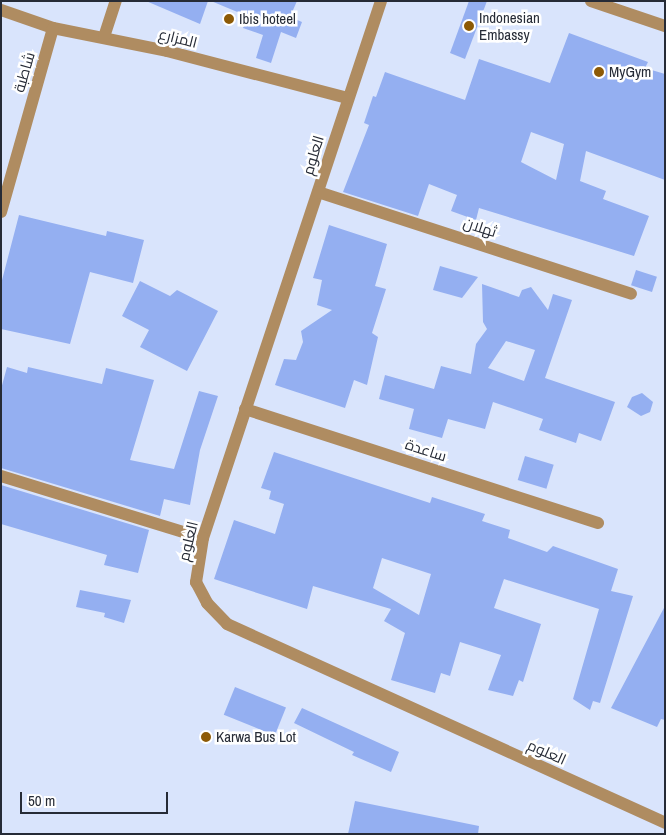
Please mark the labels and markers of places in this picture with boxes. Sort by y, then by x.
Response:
place label: Indonesian Embassy [479,8,540,43]
place label: Ibis hoteel [239,10,296,28]
marker: Ibis hoteel [223,13,235,25]
marker: Indonesian Embassy [463,20,475,32]
place label: MyGym [609,63,651,81]
marker: MyGym [593,66,605,78]
place label: Karwa Bus Lot [216,728,296,746]
marker: Karwa Bus Lot [200,731,212,743]

